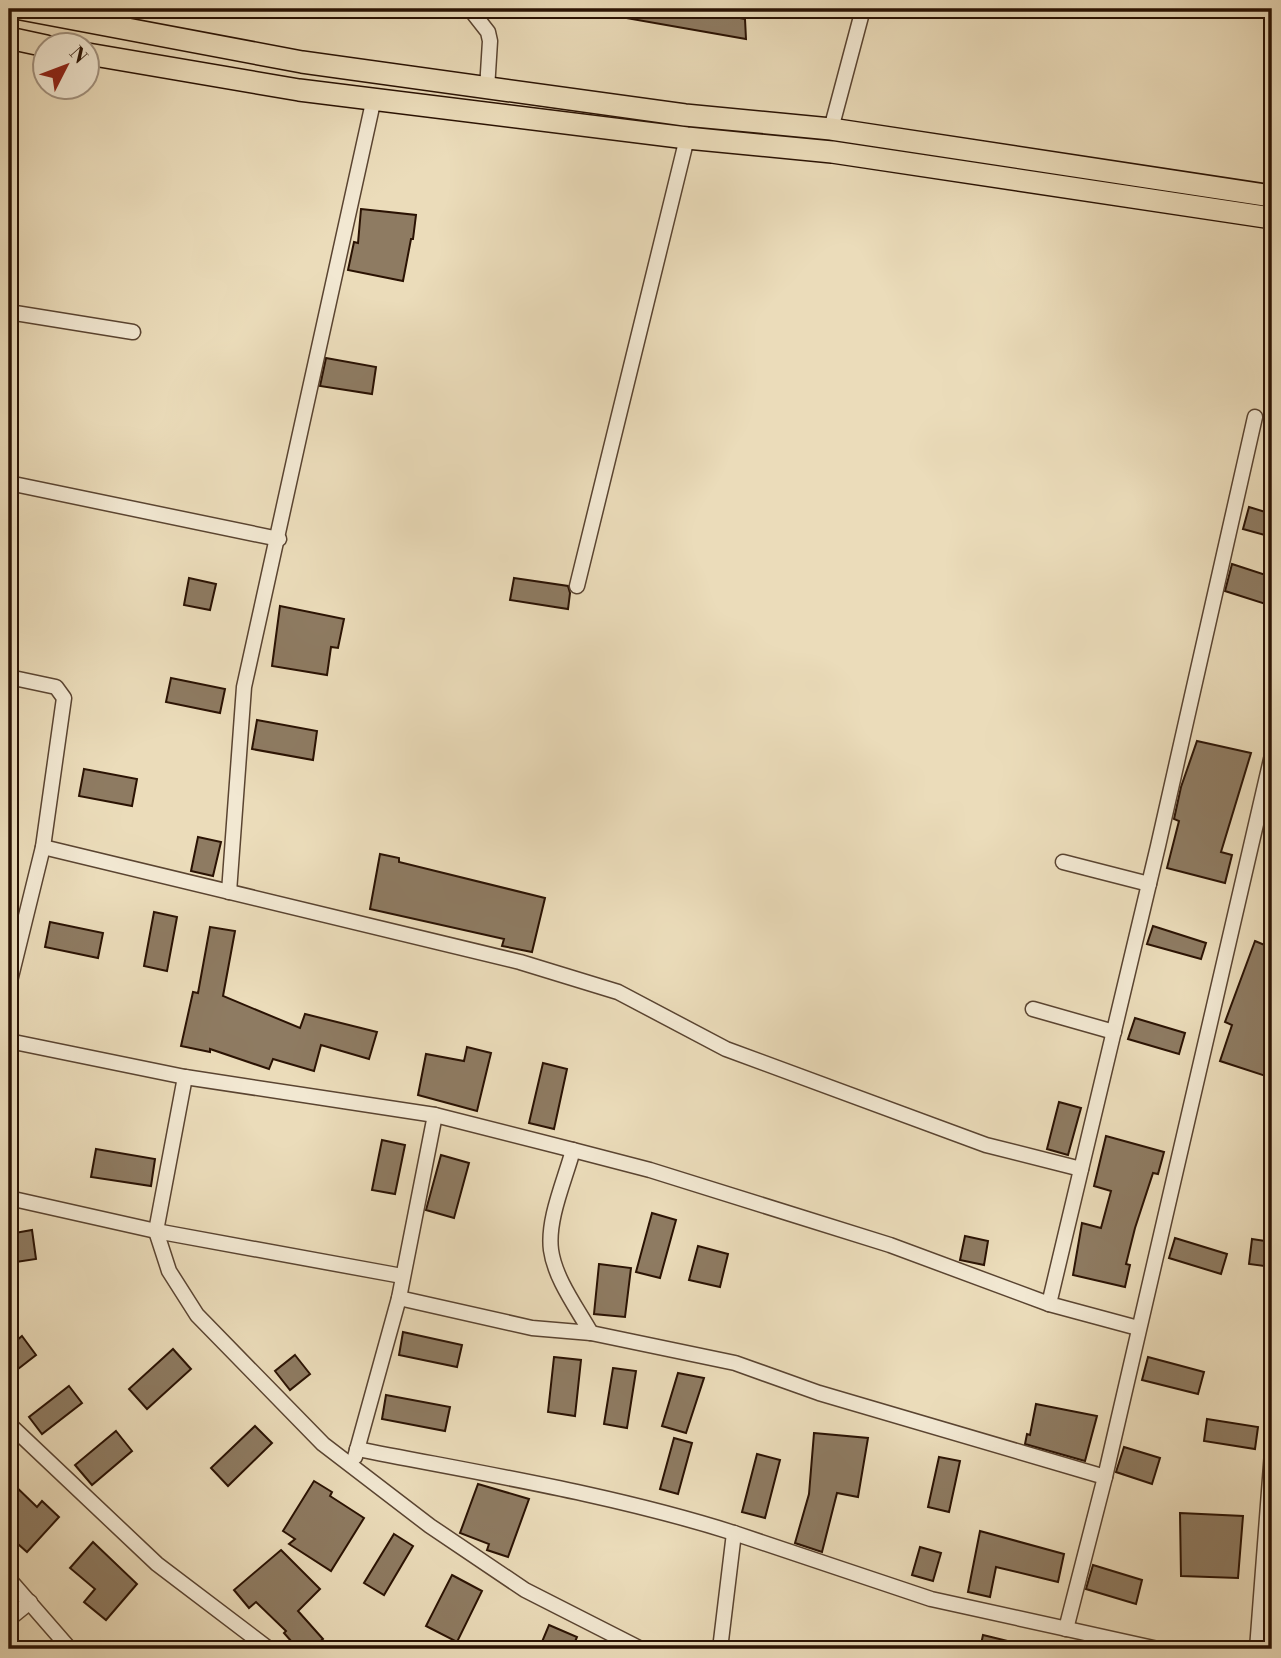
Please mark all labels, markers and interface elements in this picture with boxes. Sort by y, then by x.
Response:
north arrow [32,32,102,102]
text: N [64,42,92,69]

